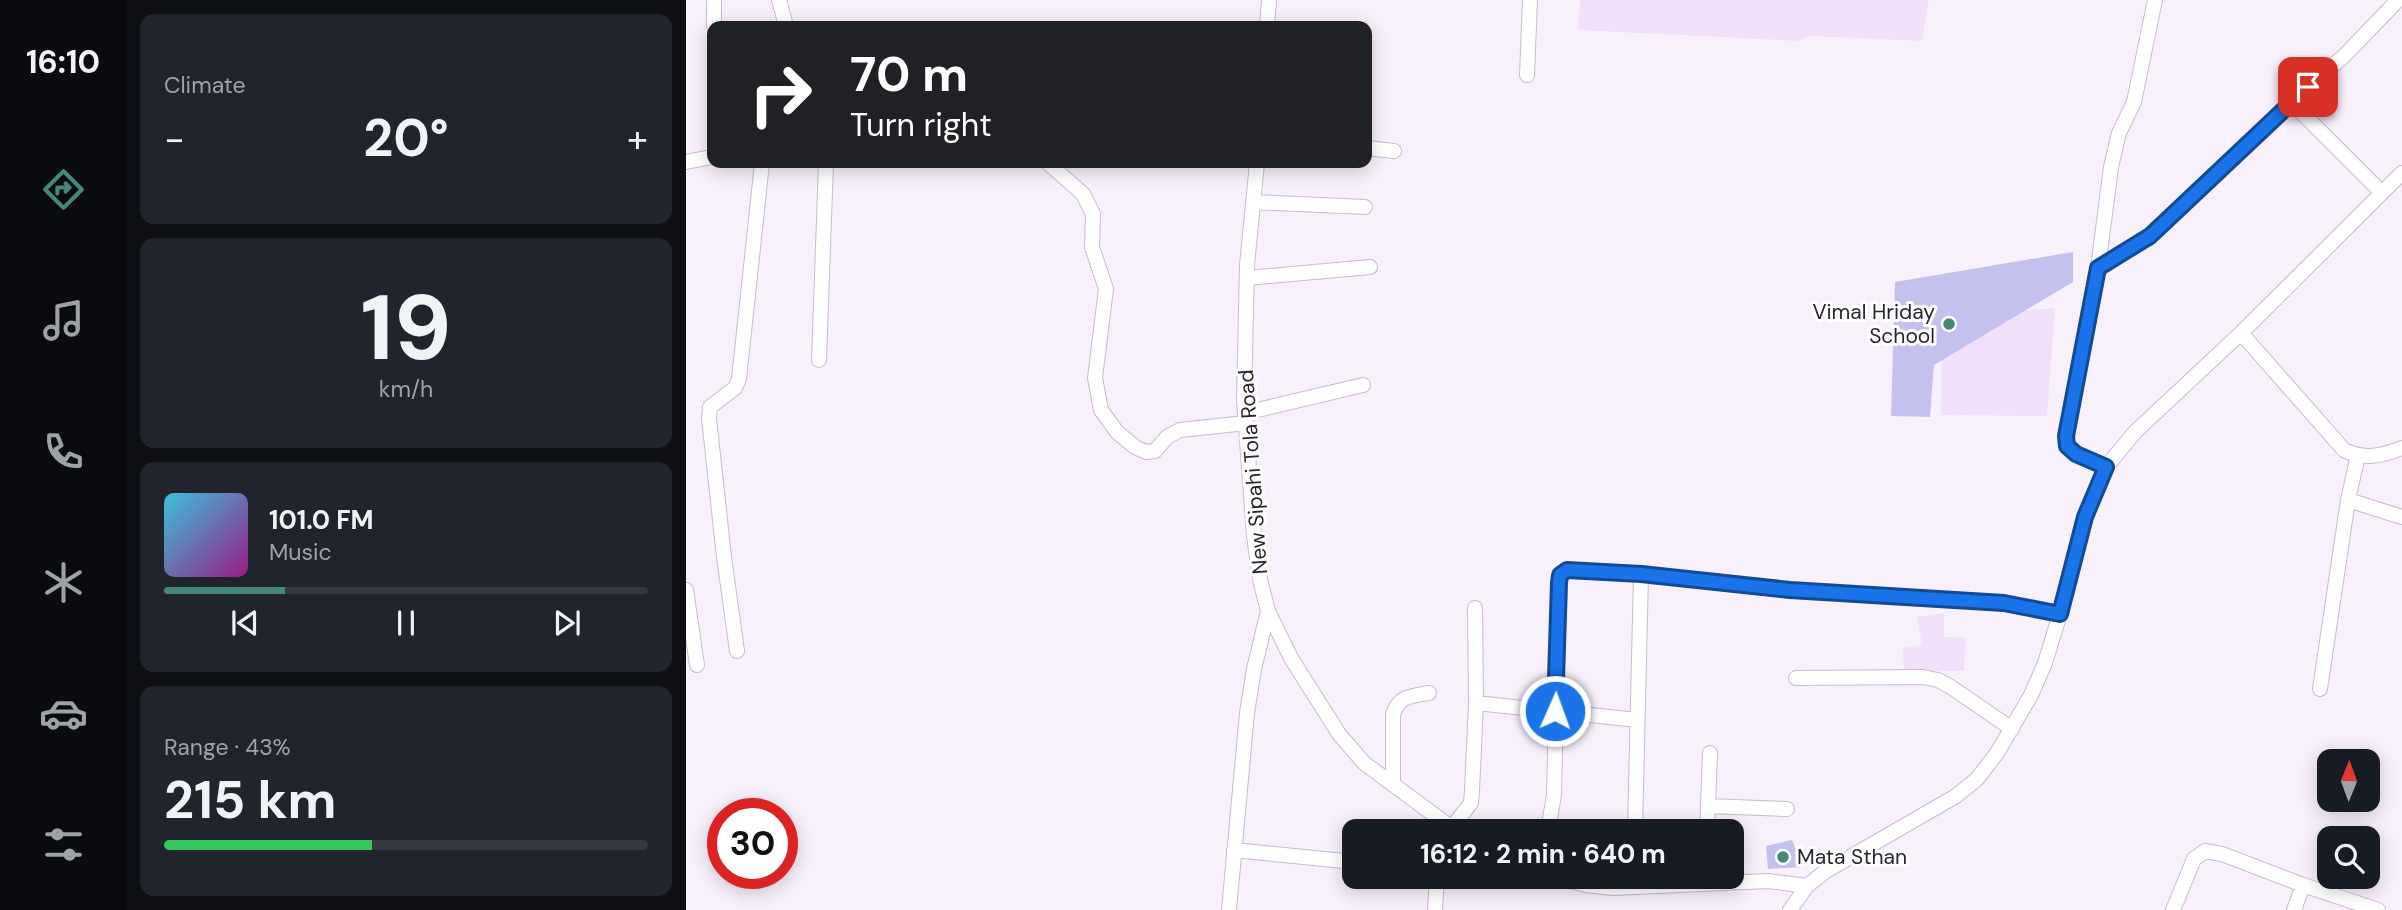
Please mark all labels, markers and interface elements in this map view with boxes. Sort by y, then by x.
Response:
text: 16:10 [26,41,100,83]
text: 70 m [850,42,968,106]
icon: right [735,49,826,140]
pin [2278,57,2338,117]
icon: arrive [2289,68,2327,106]
text: Climate [164,70,246,100]
text: 20° [363,104,449,172]
text: Turn right [850,104,992,146]
text: − [164,114,185,164]
text: + [627,114,648,164]
icon: directions [39,165,88,214]
text: 19 [361,269,451,387]
icon: music [39,296,88,345]
place label: Vimal Hriday School [1812,298,1935,350]
marker: Vimal Hriday School [1941,316,1957,332]
street label: New Sipahi Tola Road [1232,369,1274,575]
text: km/h [379,374,433,404]
icon: phone [39,427,88,476]
text: 101.0 FM [269,503,374,537]
text: Music [269,537,332,567]
icon: climate [39,558,88,607]
icon: previous [226,604,264,642]
icon: pause [387,604,425,642]
icon: next [548,604,586,642]
position arrow [1518,674,1592,748]
icon: car [39,689,88,738]
text: Range · 43% [164,732,291,762]
north arrow [2317,749,2380,812]
map controls [2317,749,2380,889]
text: 215 km [164,766,336,834]
speed limit sign: 30 [707,798,798,889]
icon: filters [39,820,88,869]
button: search [2317,826,2380,889]
text: 16:12 · 2 min · 640 m [1420,837,1666,871]
place label: Mata Sthan [1797,843,1907,871]
marker: Mata Sthan [1775,849,1791,865]

